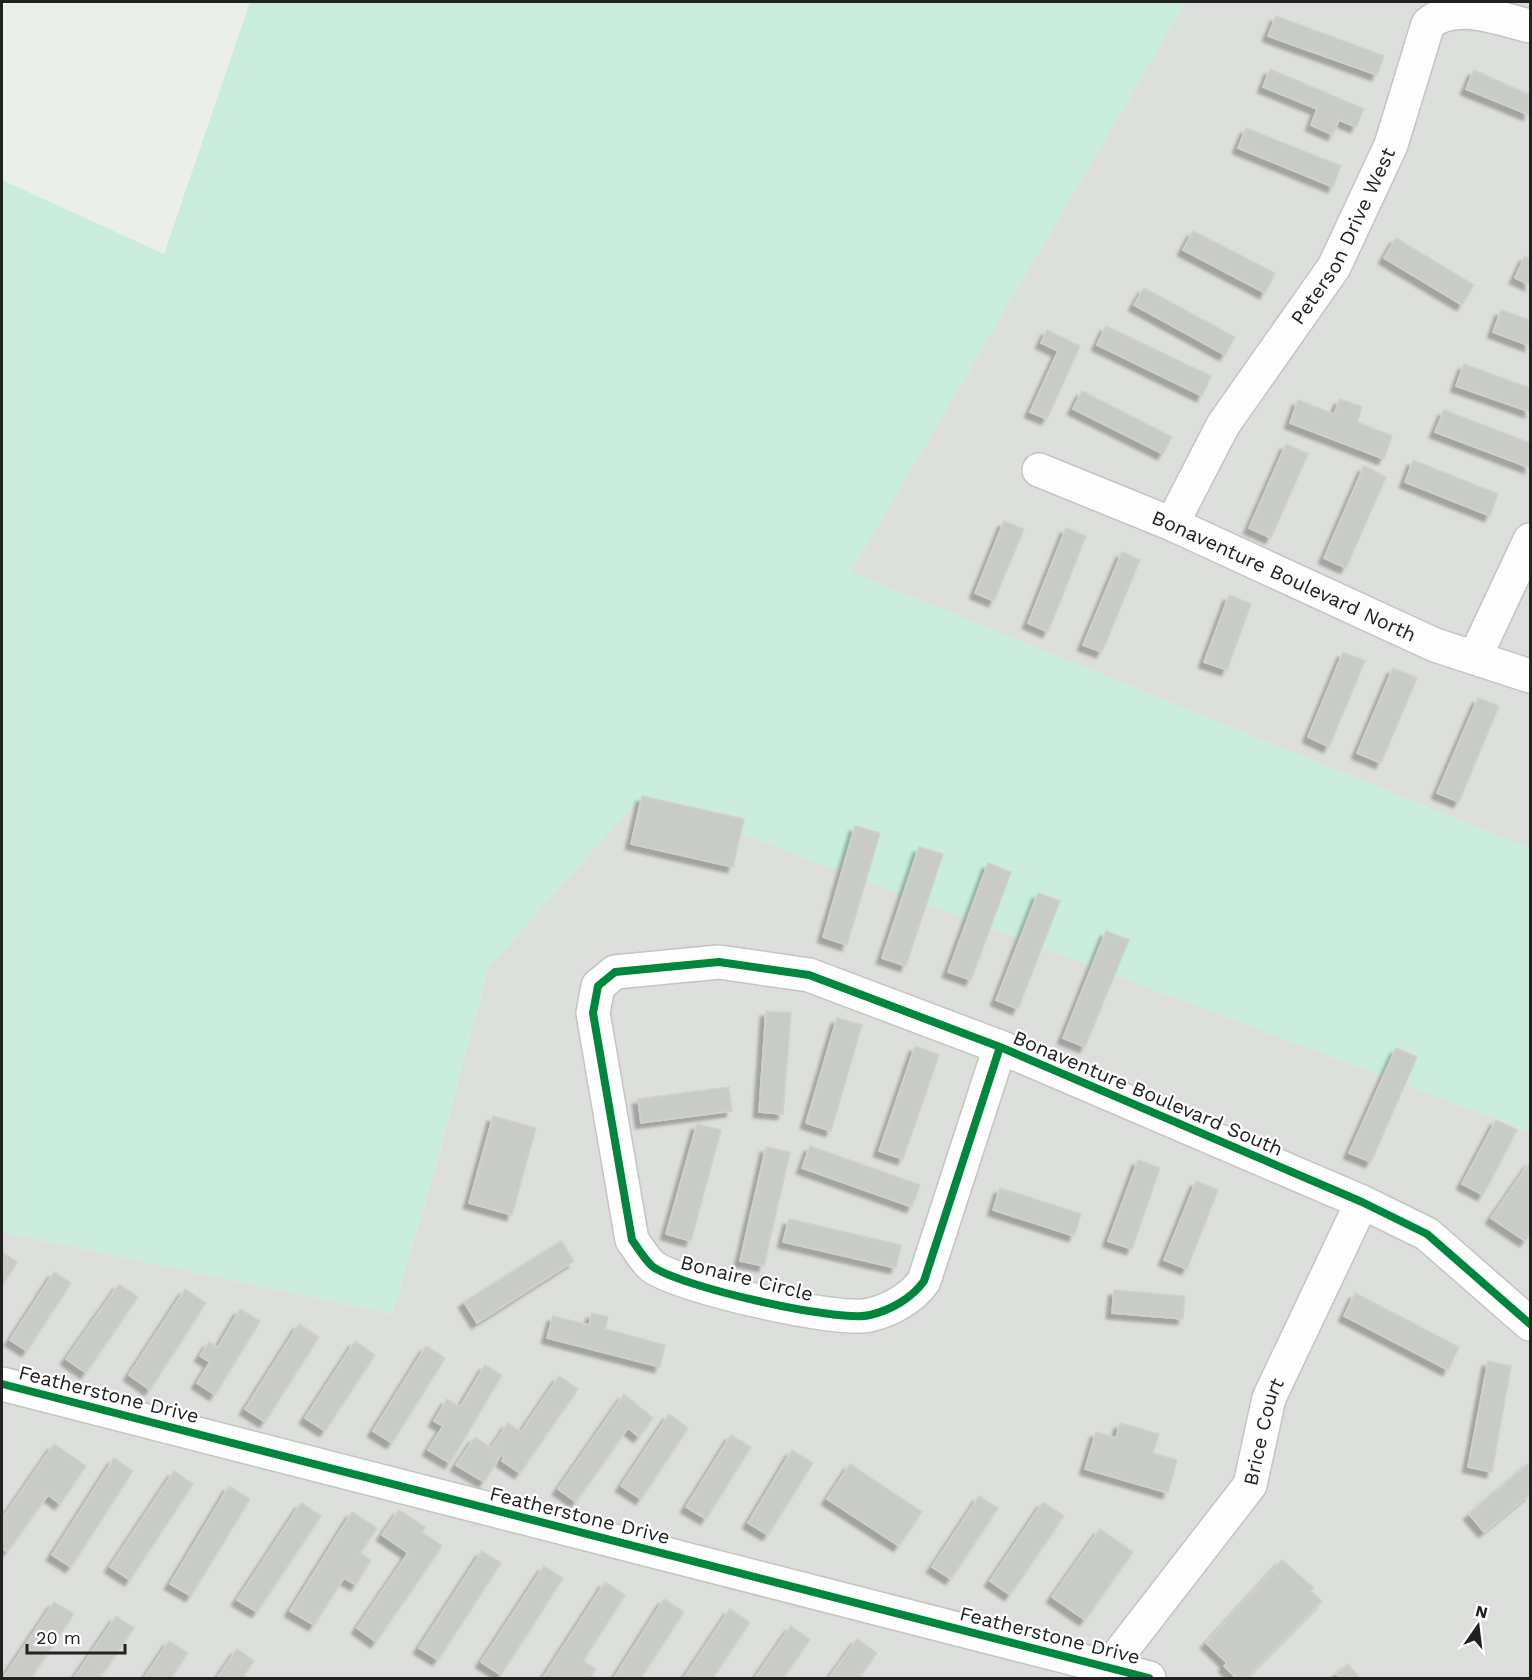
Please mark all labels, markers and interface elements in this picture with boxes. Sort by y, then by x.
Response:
street label: Peterson Drive West [1285,143,1400,329]
street label: Bonaventure Boulevard North [1148,505,1420,647]
street label: Bonaventure Boulevard South [1009,1025,1287,1161]
street label: Bonaire Circle [678,1250,816,1306]
street label: Featherstone Drive [16,1360,202,1428]
street label: Brice Court [1238,1374,1289,1488]
street label: Featherstone Drive [487,1481,673,1549]
north arrow [1448,1596,1508,1656]
street label: Featherstone Drive [957,1601,1143,1669]
text: N [1473,1601,1490,1623]
scale bar [27,1617,124,1655]
text: 20 m [36,1627,81,1648]

